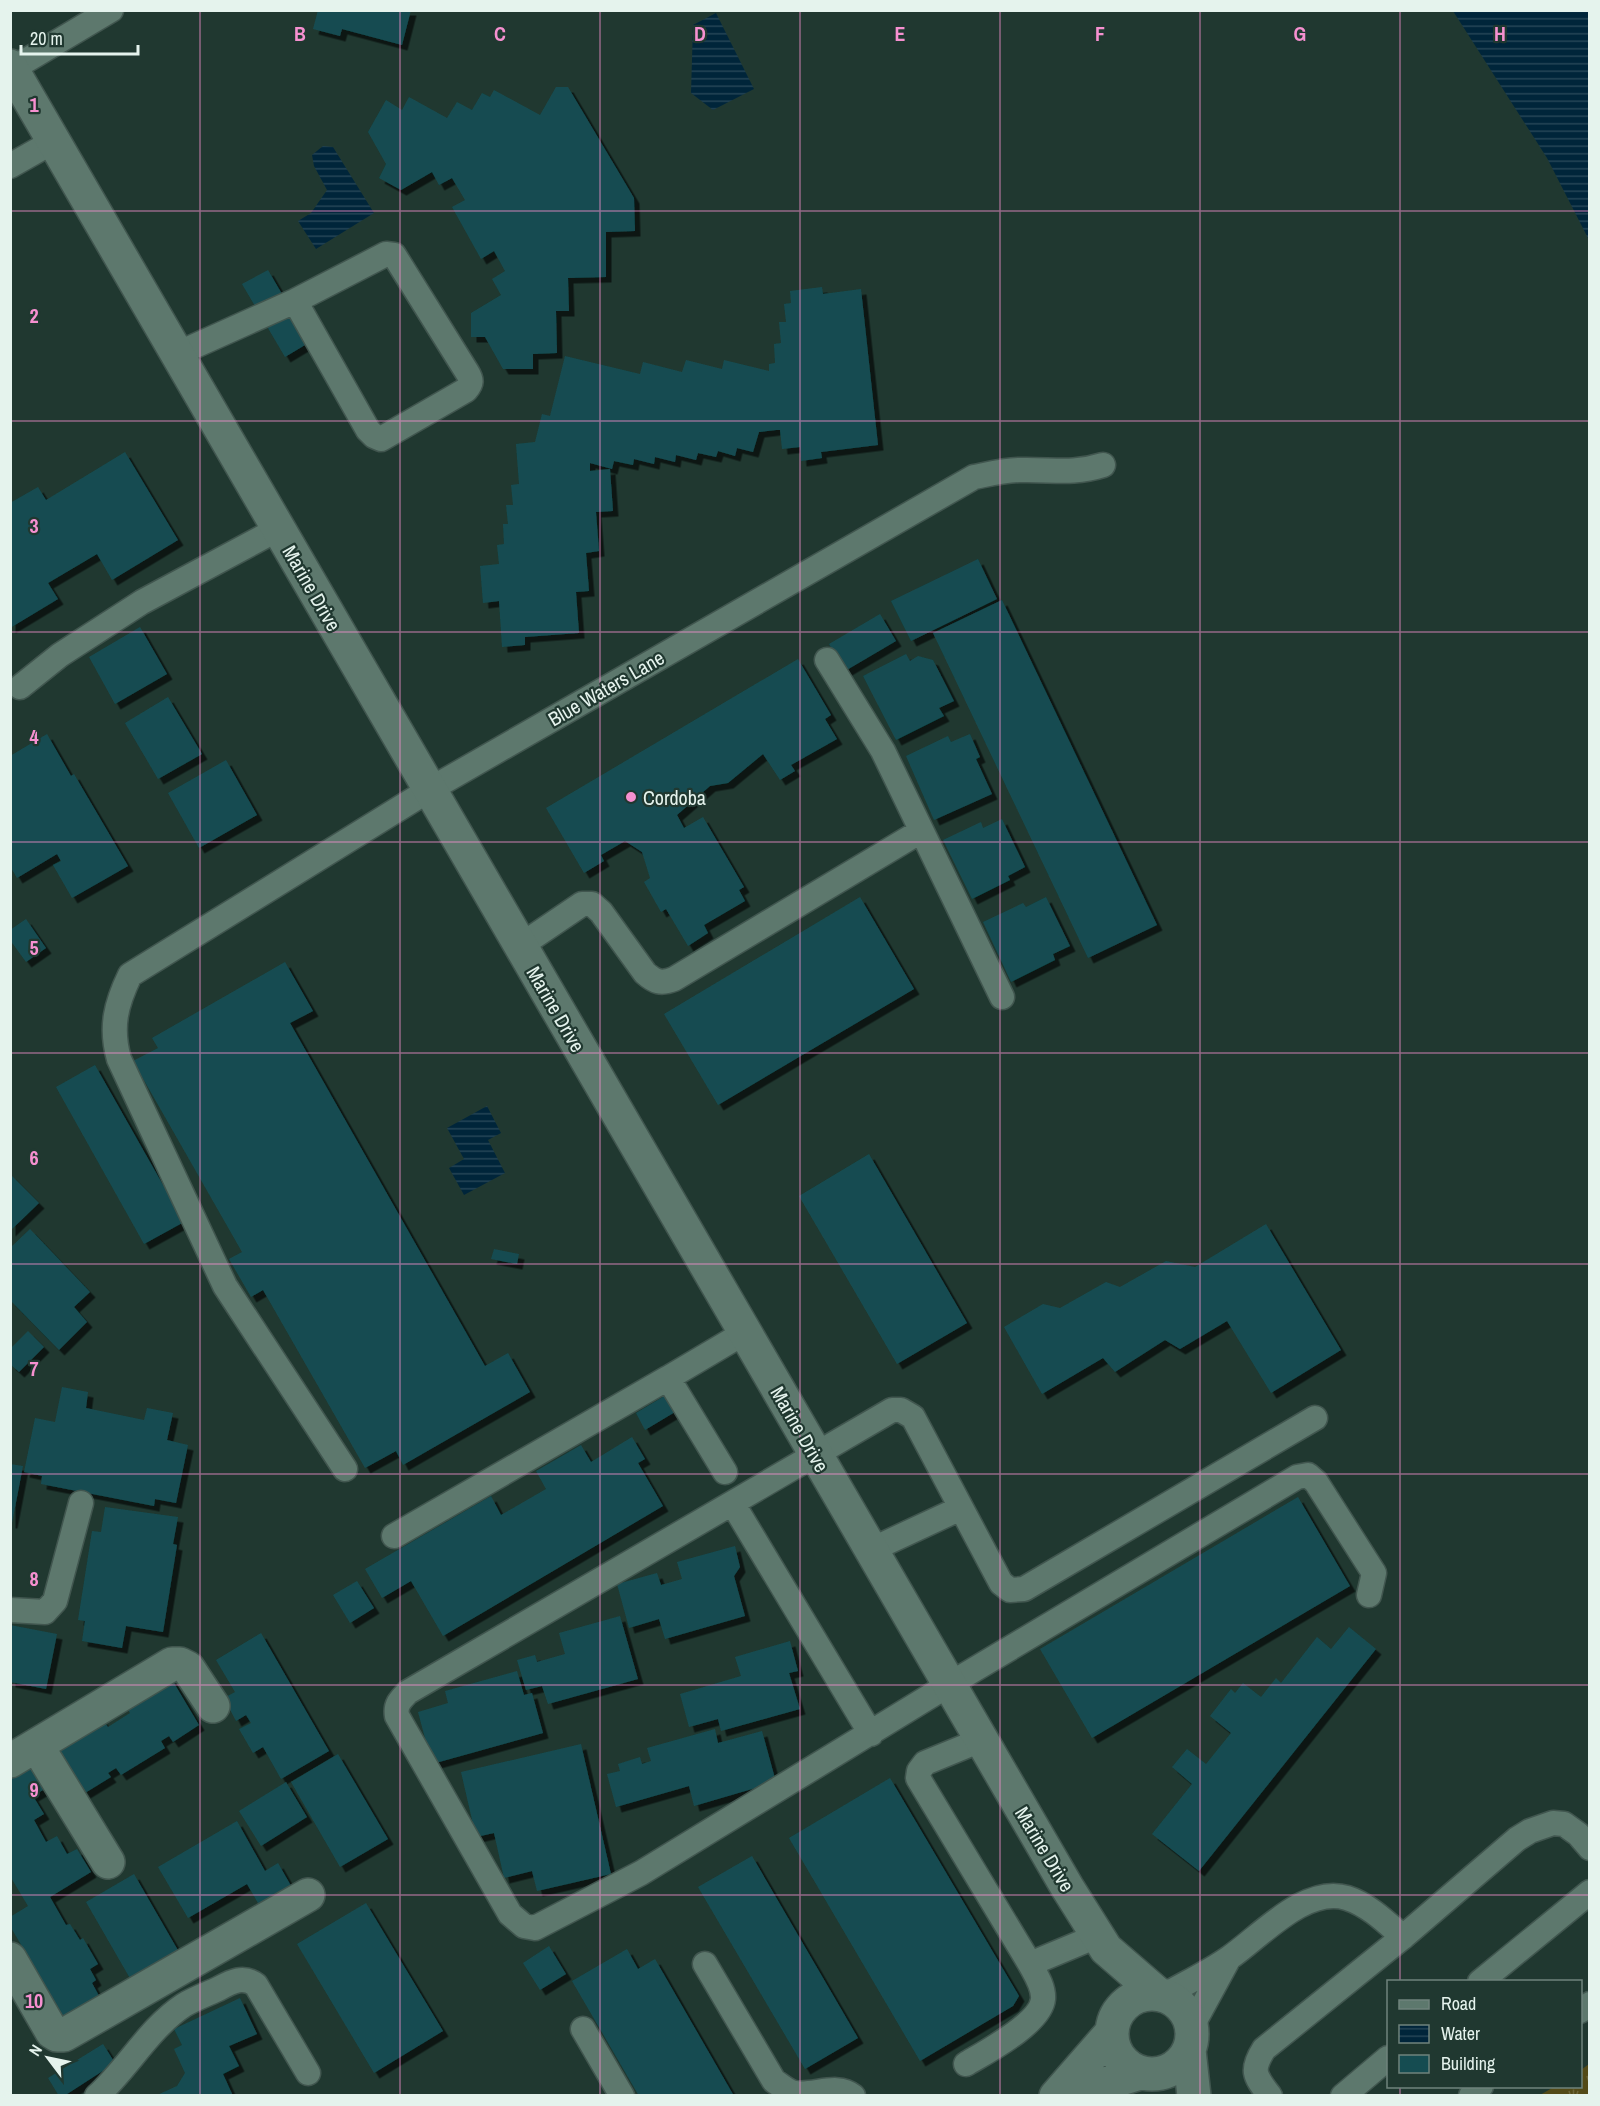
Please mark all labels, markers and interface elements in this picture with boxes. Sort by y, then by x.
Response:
scale bar [21,18,138,56]
text: B [294,20,306,47]
text: C [494,20,506,47]
text: D [694,20,706,47]
text: E [895,20,906,47]
text: F [1095,20,1105,47]
text: G [1294,20,1306,47]
text: H [1494,20,1506,47]
text: 20 m [30,26,63,51]
text: 1 [29,91,39,118]
text: 2 [29,302,39,329]
text: 3 [29,512,39,539]
street label: Marine Drive [277,540,347,636]
street label: Blue Waters Lane [543,644,669,732]
text: 4 [29,723,39,750]
place label: Cordoba [643,784,706,811]
marker: Cordoba [624,790,638,804]
text: 5 [29,934,39,961]
street label: Marine Drive [521,961,591,1057]
text: 6 [29,1144,39,1171]
text: 7 [29,1355,39,1382]
street label: Marine Drive [765,1381,835,1477]
text: 8 [29,1565,39,1592]
text: 9 [29,1776,39,1803]
street label: Marine Drive [1009,1801,1081,1897]
legend [1387,1980,1582,2088]
text: 10 [25,1987,43,2014]
text: Road [1441,1991,1476,2016]
text: Water [1441,2021,1480,2046]
north arrow [18,2028,78,2088]
text: N [23,2040,47,2060]
text: Building [1441,2051,1496,2076]

